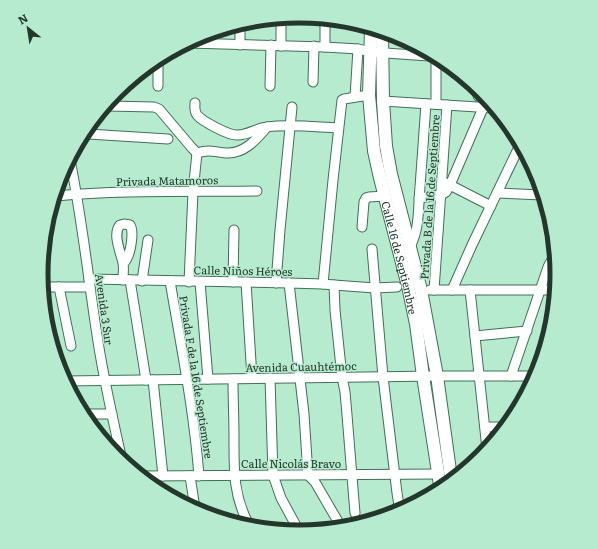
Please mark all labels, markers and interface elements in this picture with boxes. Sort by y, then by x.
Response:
north arrow [8,8,48,48]
text: N [15,9,30,28]
street label: Privada B de la 16 de Septiembre [415,114,443,280]
street label: Privada Matamoros [116,171,218,189]
street label: Calle 16 de Septiembre [378,199,422,316]
street label: Calle Niños Héroes [194,261,292,279]
street label: Avenida 3 Sur [92,272,118,346]
street label: Privada F de la 16 de Septiembre [176,294,218,460]
street label: Avenida Cuauhtémoc [245,357,357,375]
street label: Calle Nicolás Bravo [241,455,341,471]

